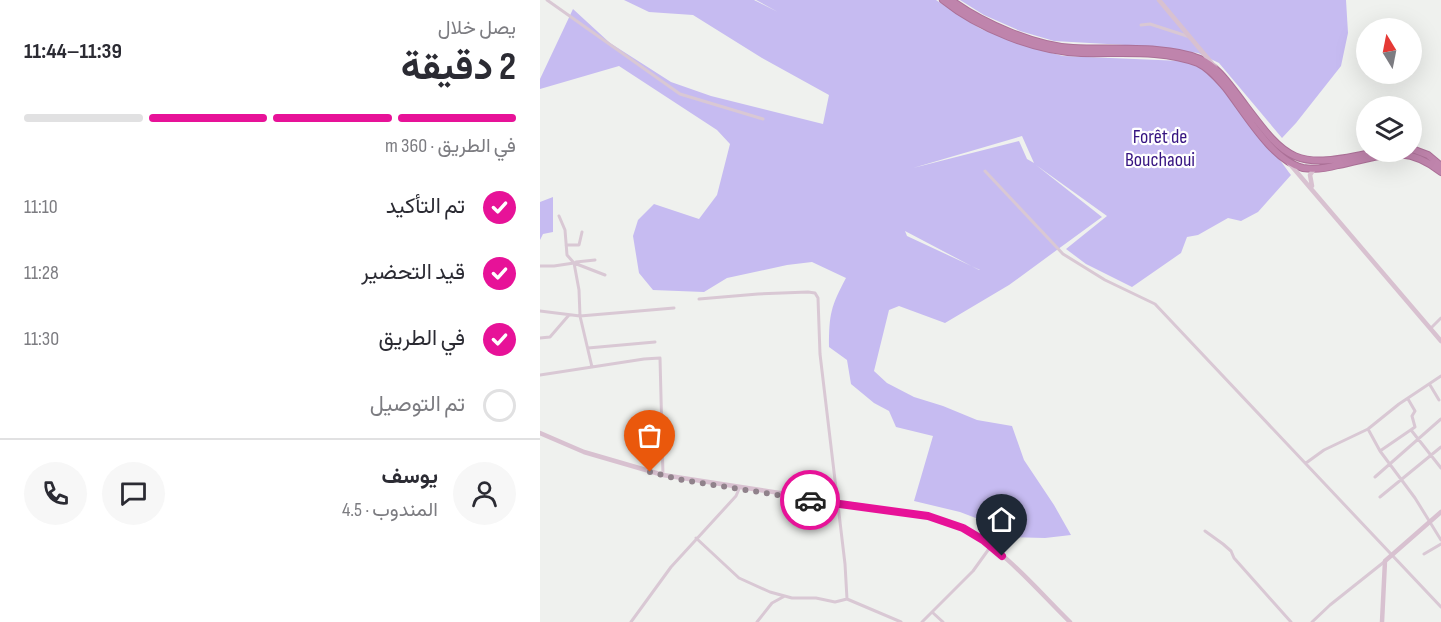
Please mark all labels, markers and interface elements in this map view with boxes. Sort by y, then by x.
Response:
text: يصل خلال [438,16,516,40]
north arrow [1356,18,1422,84]
map controls [1356,18,1422,162]
text: 11:39–11:44 [24,38,122,65]
text: 2 دقيقة [401,44,516,91]
button: layers [1356,96,1422,162]
park label: Forêt de Bouchaoui [1125,125,1195,172]
text: في الطريق · 360 m [385,134,516,158]
icon: check [483,191,516,224]
text: تم التأكيد [386,193,465,220]
text: 11:10 [24,195,58,219]
icon: check [483,257,516,290]
text: قيد التحضير [361,259,465,286]
text: 11:28 [24,261,59,285]
icon: check [483,323,516,356]
text: في الطريق [379,325,465,352]
text: 11:30 [24,327,59,351]
text: تم التوصيل [370,391,465,418]
pin [624,410,675,472]
icon: bag [633,419,666,452]
button: phone [24,462,87,525]
button: chat [102,462,165,525]
button: person [453,462,516,525]
text: يوسف [382,463,438,490]
courier [780,470,840,530]
icon: car [794,484,827,517]
pin [976,494,1027,556]
text: المندوب · 4.5 [342,498,438,522]
icon: home [985,503,1018,536]

